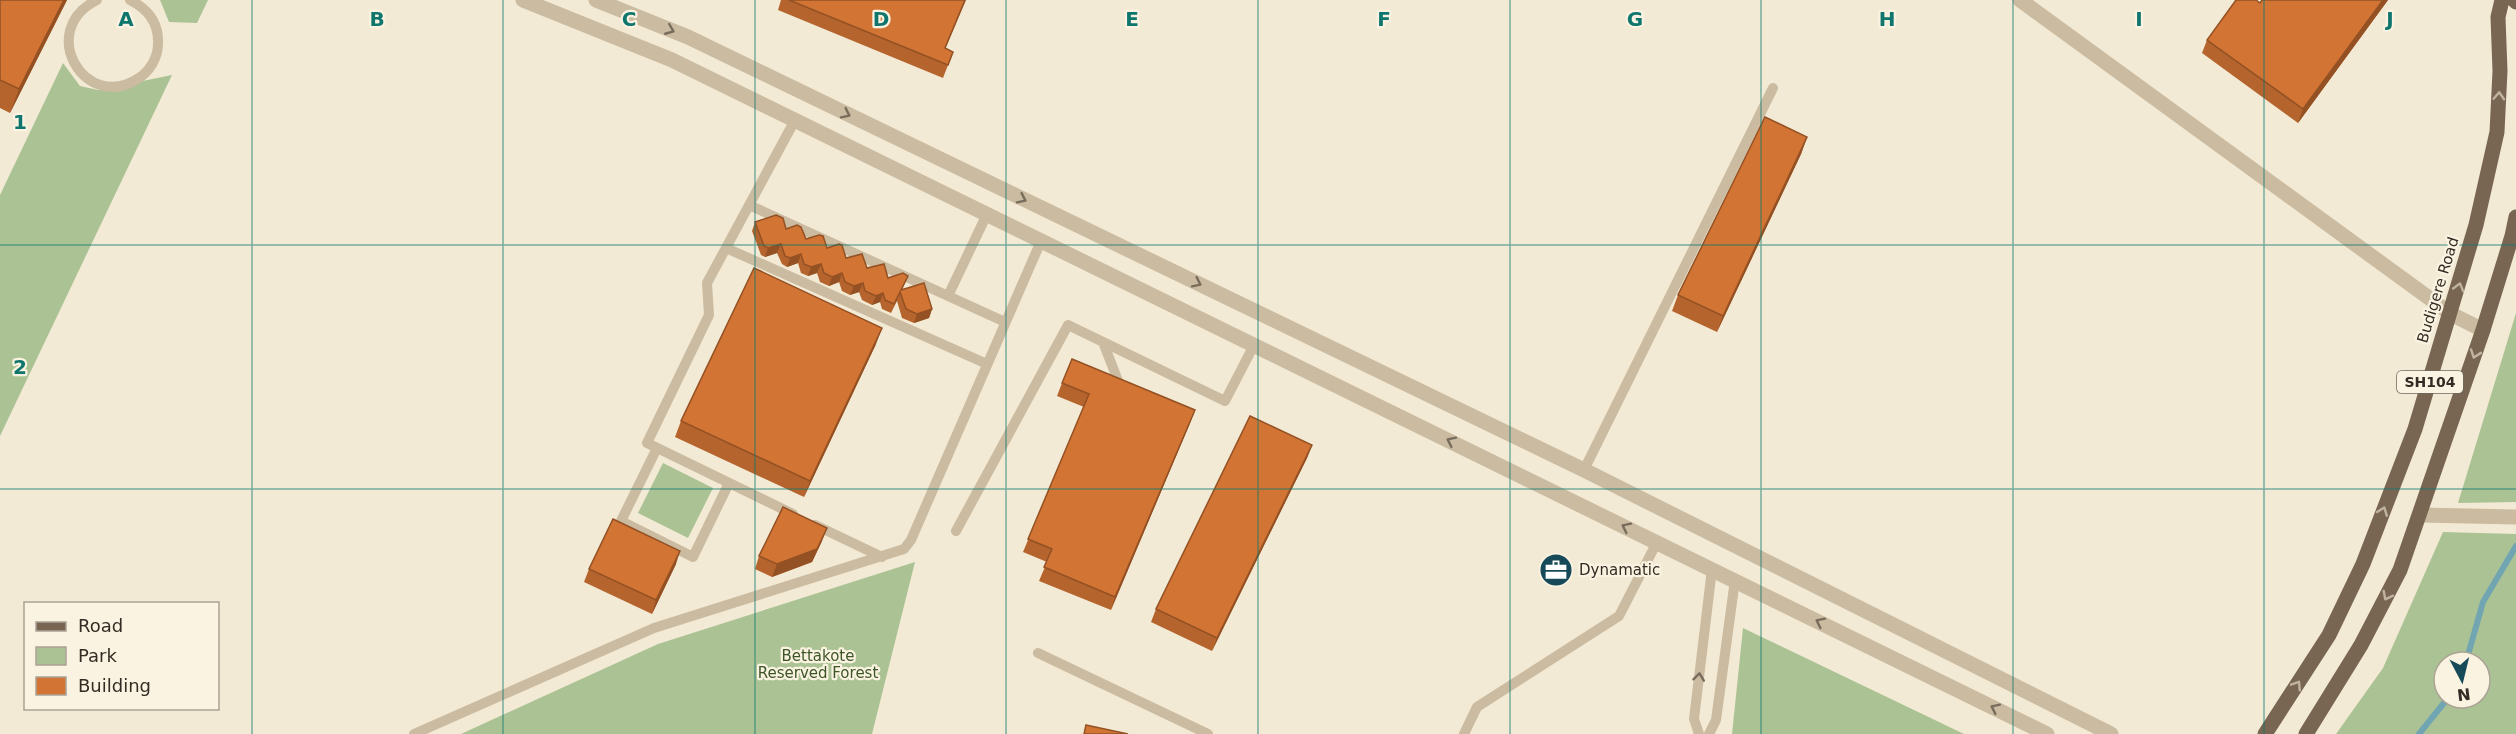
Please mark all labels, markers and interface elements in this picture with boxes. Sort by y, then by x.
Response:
text: A [118,7,134,31]
text: B [369,7,385,31]
text: C [622,7,636,31]
text: D [873,7,889,31]
text: E [1125,7,1139,31]
text: F [1377,7,1391,31]
text: G [1627,7,1643,31]
text: H [1879,7,1895,31]
text: I [2135,7,2143,31]
text: J [2384,7,2394,31]
one-way arrow [664,23,675,35]
one-way arrow [2492,92,2505,101]
one-way arrow [840,106,851,118]
text: 1 [13,110,27,134]
one-way arrow [1015,191,1026,203]
street label: Budigere Road [2413,235,2463,345]
one-way arrow [1191,276,1202,288]
one-way arrow [2452,282,2464,292]
one-way arrow [2469,348,2482,359]
text: 2 [13,355,27,379]
road number: SH104 [2397,371,2463,393]
one-way arrow [1446,437,1457,448]
one-way arrow [2376,506,2389,517]
one-way arrow [1621,522,1632,534]
office icon: Dynamatic [1538,552,1574,588]
place label: Dynamatic [1579,561,1660,579]
one-way arrow [2382,589,2394,600]
legend [24,602,219,710]
text: Road [78,615,123,636]
one-way arrow [1815,618,1826,629]
text: Park [78,645,117,666]
park label: Bettakote Reserved Forest [758,647,878,682]
north arrow [2432,650,2492,710]
one-way arrow [1692,672,1705,681]
text: Building [78,675,151,696]
one-way arrow [2289,681,2301,691]
text: N [2456,684,2472,705]
one-way arrow [1990,704,2001,716]

